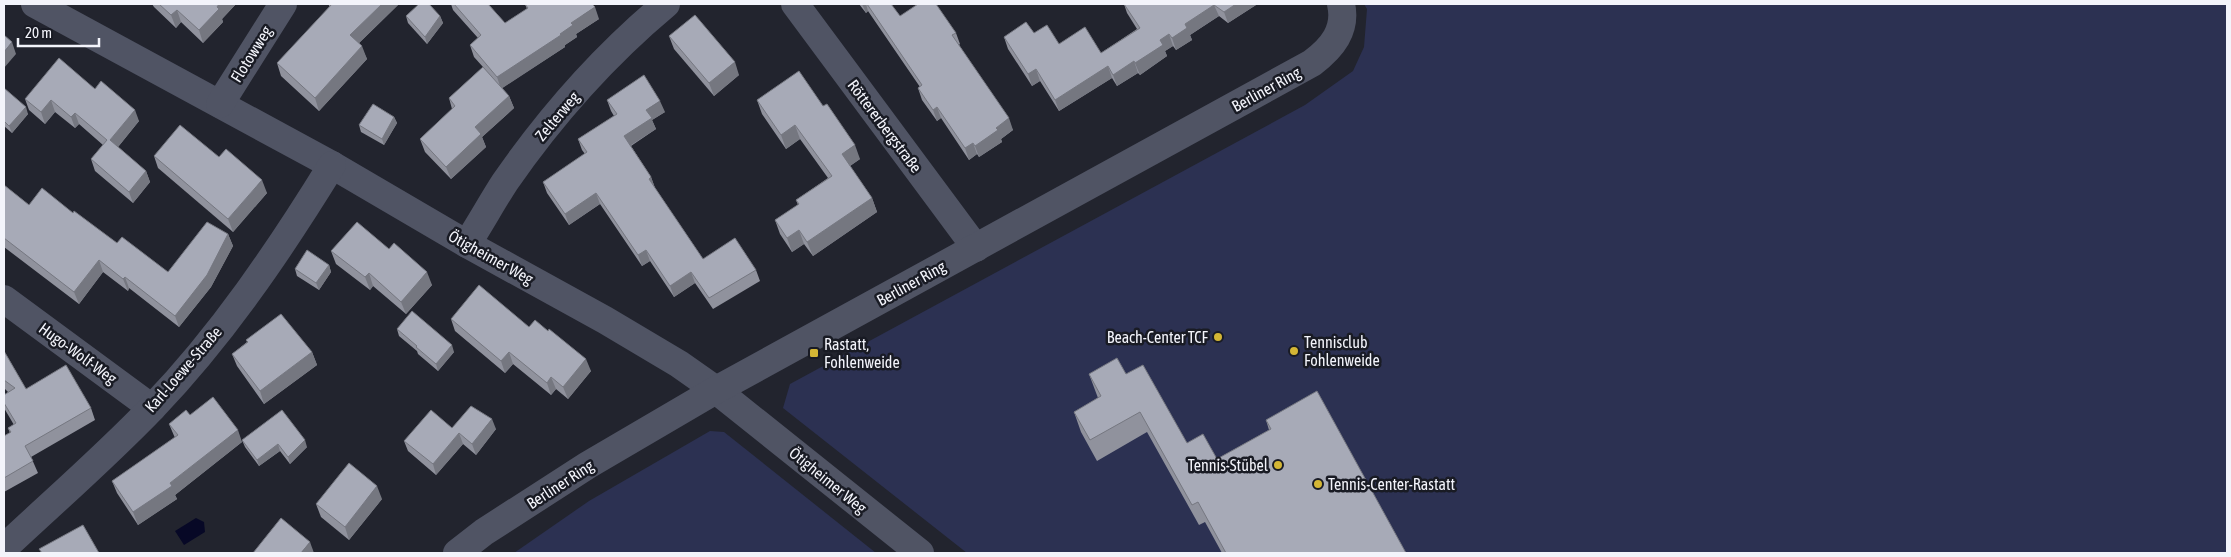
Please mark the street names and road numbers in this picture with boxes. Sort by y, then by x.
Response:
street label: Flotowweg [227,22,276,86]
street label: Berliner Ring [1229,63,1304,116]
street label: Röttererbergstraße [843,76,926,177]
street label: Zelterweg [531,88,584,145]
street label: Ötigheimer Weg [445,226,537,289]
street label: Berliner Ring [874,257,949,310]
street label: Hugo-Wolf-Weg [35,319,120,388]
street label: Karl-Loewe-Straße [141,323,225,415]
street label: Ötigheimer Weg [785,443,870,517]
street label: Berliner Ring [523,456,597,513]

